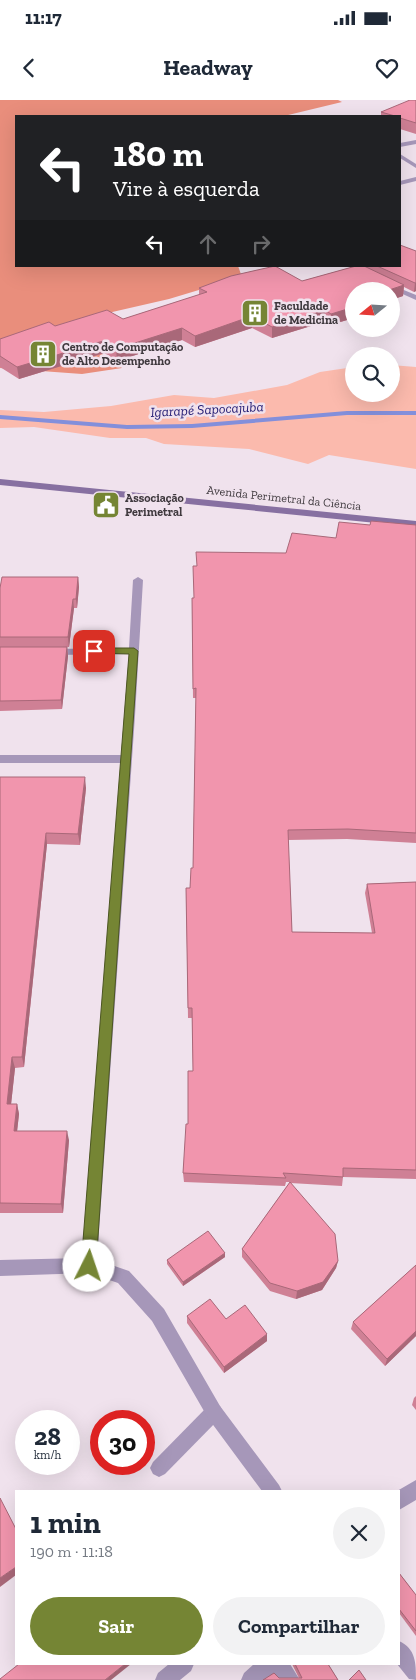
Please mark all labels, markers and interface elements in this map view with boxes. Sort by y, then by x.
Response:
text: 11:17 [25,6,62,29]
icon: back [15,54,43,82]
text: Headway [163,54,253,81]
icon: heart [373,54,401,82]
text: 180 m [113,133,203,175]
icon: left [30,135,95,200]
text: Vire à esquerda [113,175,260,202]
icon: left [141,230,169,258]
icon: ahead [194,230,222,258]
icon: right [247,230,275,258]
north arrow [345,282,400,338]
map controls [345,282,400,402]
building icon: Faculdade de Medicina [240,298,270,328]
place label: Faculdade de Medicina [274,299,338,327]
building icon: Centro de Computação de Alto Desempenho [28,339,58,369]
place label: Centro de Computação de Alto Desempenho [62,340,184,368]
button: search [345,347,400,402]
water label: Igarapé Sapocajuba [150,398,264,421]
street label: Avenida Perimetral da Ciência [206,483,362,513]
public building icon: Associação Perimetral [91,490,121,520]
place label: Associação Perimetral [125,491,185,519]
pin [73,630,115,672]
icon: arrive [80,637,108,665]
position arrow [62,1239,114,1291]
speed limit sign: 30 [90,1410,155,1475]
text: 28 [34,1421,61,1451]
text: km/h [34,1448,61,1462]
text: 1 min [30,1505,101,1541]
button: close [333,1507,385,1559]
text: 190 m · 11:18 [30,1542,113,1561]
button: Sair [30,1597,203,1655]
button: Compartilhar [213,1597,385,1655]

